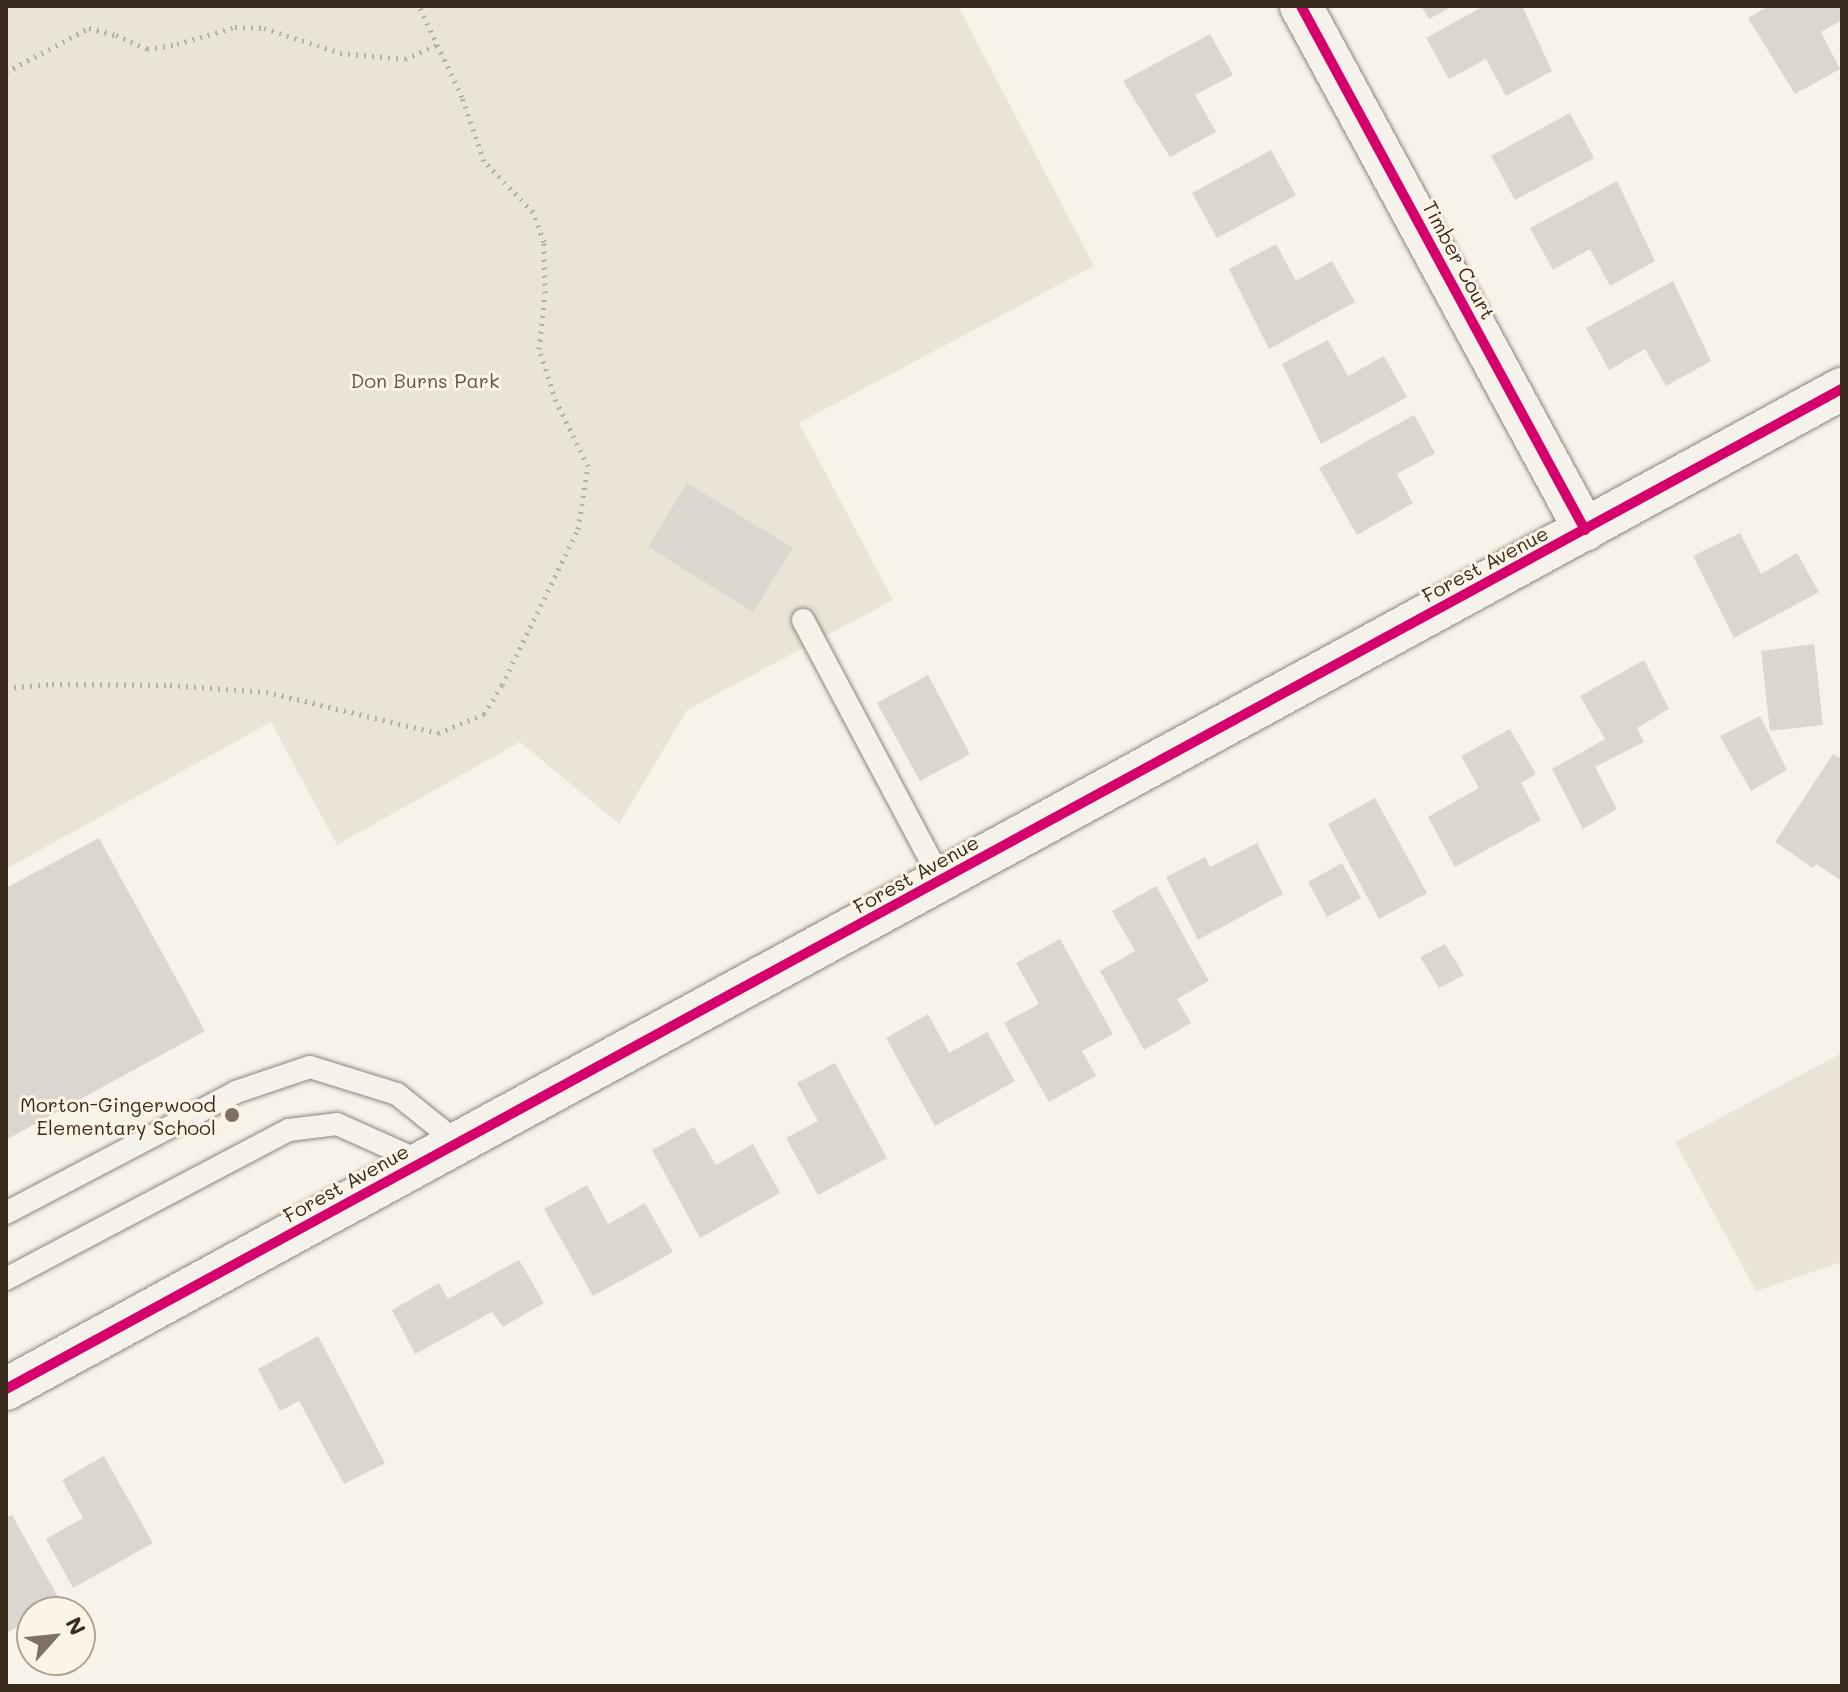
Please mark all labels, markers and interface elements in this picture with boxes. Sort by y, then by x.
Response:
street label: Timber Court [1418,197,1500,323]
park label: Don Burns Park [350,368,500,392]
street label: Forest Avenue [1418,521,1552,607]
street label: Forest Avenue [849,830,983,918]
place label: Morton-Gingerwood Elementary School [20,1092,216,1139]
marker: Morton-Gingerwood Elementary School [223,1106,241,1124]
street label: Forest Avenue [279,1139,413,1227]
north arrow [16,1596,96,1676]
text: N [59,1612,93,1640]

